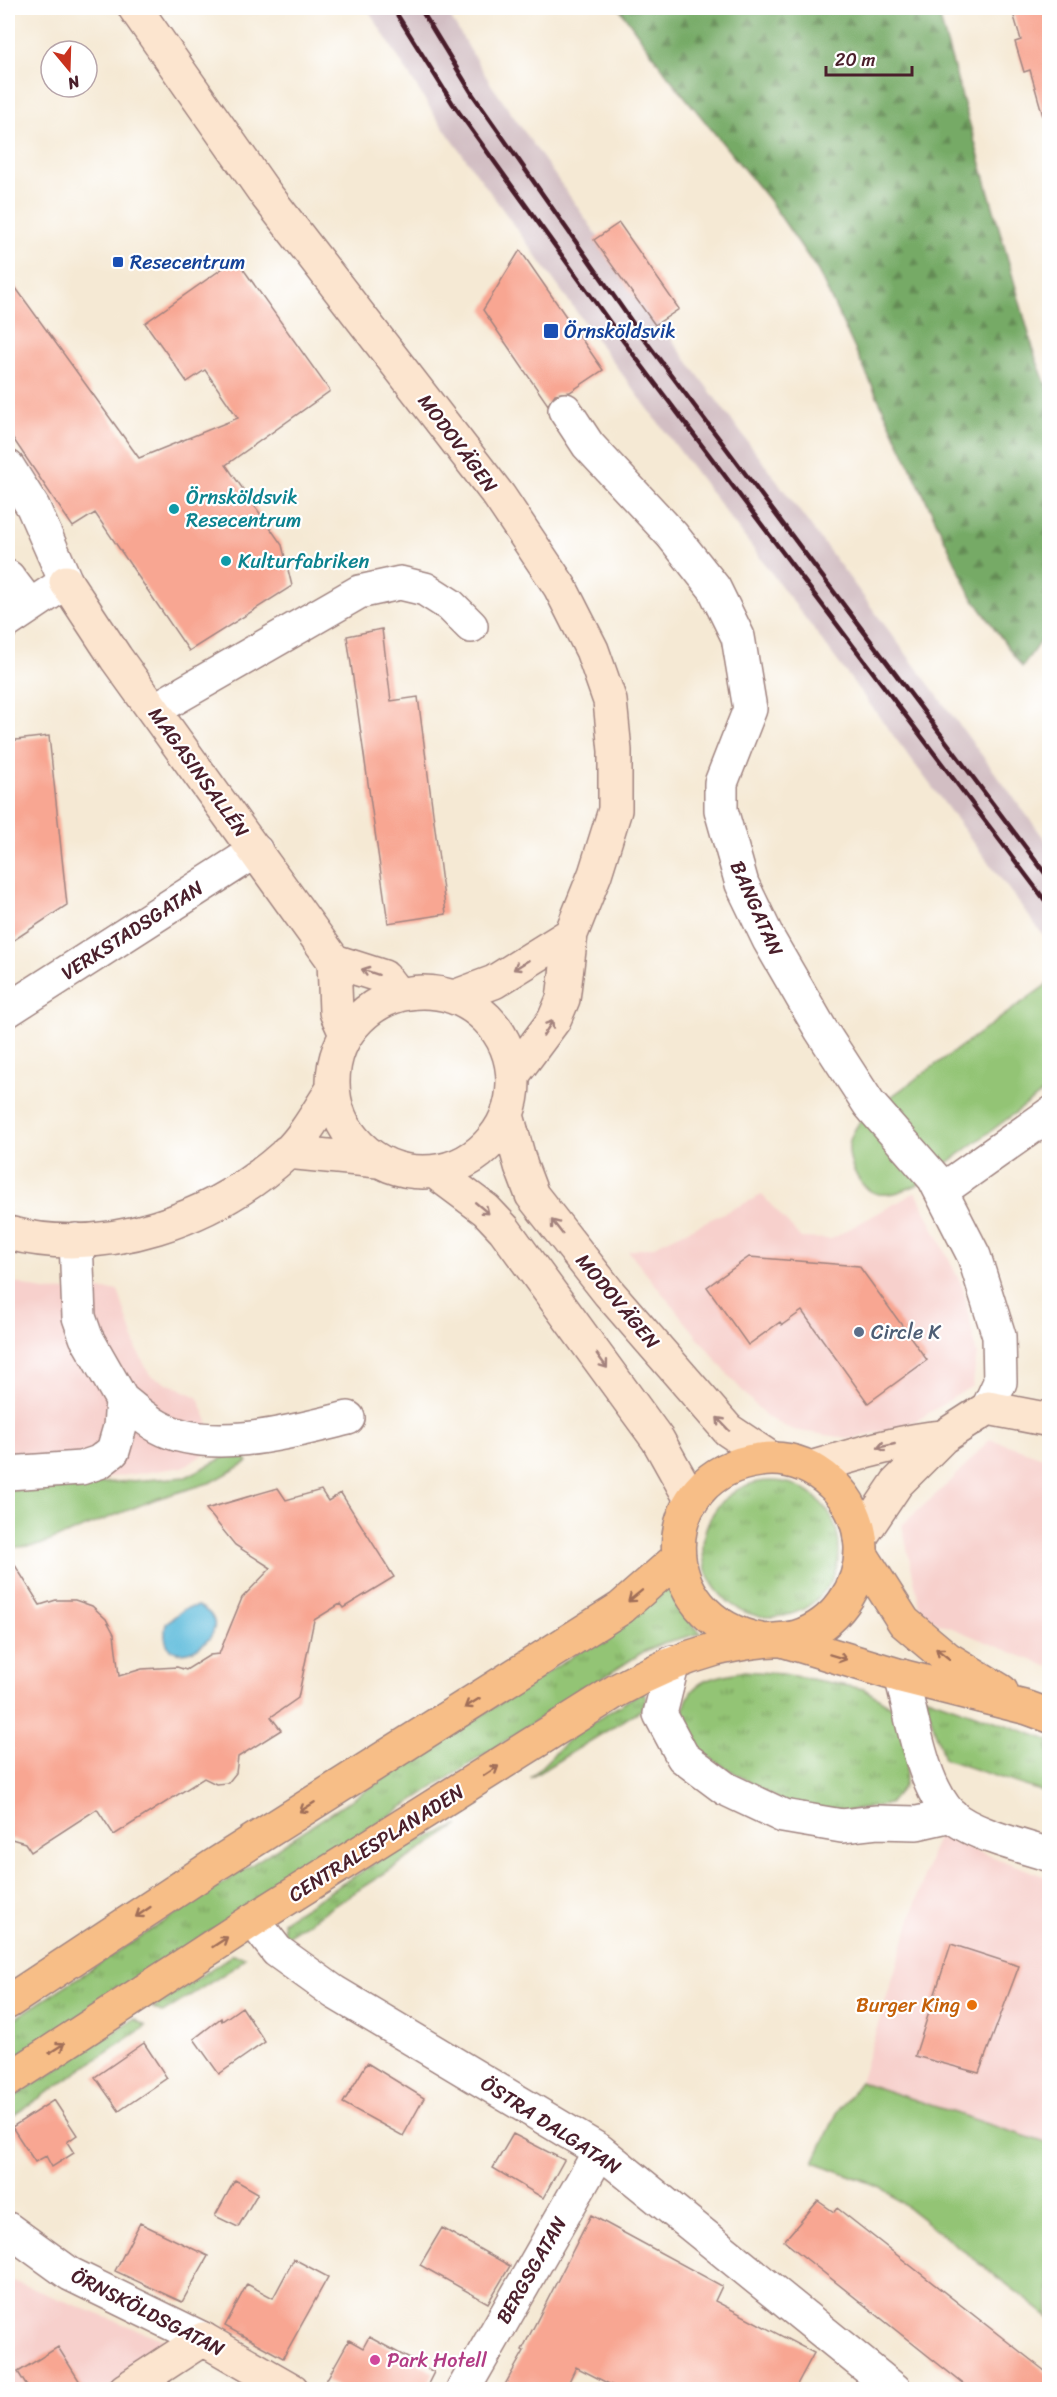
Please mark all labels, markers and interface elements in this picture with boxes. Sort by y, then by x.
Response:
north arrow [39,39,99,99]
scale bar [826,39,912,77]
text: 20 m [835,44,875,76]
text: N [63,67,85,99]
place label: Resecentrum [130,245,245,280]
marker: Resecentrum [111,255,125,269]
place label: Örnsköldsvik [564,314,676,349]
marker: Örnsköldsvik [542,322,560,340]
street label: MODOVÄGEN [408,386,507,500]
place label: Örnsköldsvik Resecentrum [186,480,301,538]
marker: Örnsköldsvik Resecentrum [167,502,181,516]
place label: Kulturfabriken [238,544,369,579]
marker: Kulturfabriken [219,554,233,568]
street label: MAGASINSALLÉN [139,699,258,845]
street label: BANGATAN [720,855,793,961]
street label: VERKSTADSGATAN [54,871,211,990]
one-way arrow [513,959,530,971]
one-way arrow [361,966,380,977]
one-way arrow [542,1020,555,1037]
one-way arrow [474,1201,490,1214]
one-way arrow [551,1219,564,1235]
street label: MODOVÄGEN [567,1245,669,1357]
place label: Circle K [871,1315,942,1350]
marker: Circle K [852,1325,866,1339]
one-way arrow [596,1352,609,1368]
one-way arrow [716,1417,730,1432]
one-way arrow [876,1441,896,1452]
one-way arrow [627,1589,643,1602]
one-way arrow [935,1648,951,1661]
one-way arrow [828,1653,847,1664]
one-way arrow [464,1697,481,1709]
one-way arrow [483,1764,500,1777]
street label: CENTRALESPLANADEN [281,1775,471,1912]
one-way arrow [299,1801,316,1813]
one-way arrow [136,1906,152,1918]
one-way arrow [211,1936,228,1948]
place label: Burger King [856,1988,960,2023]
marker: Burger King [965,1998,979,2012]
one-way arrow [48,2042,65,2055]
street label: ÖSTRA DALGATAN [473,2067,628,2184]
street label: BERGSGATAN [486,2210,577,2331]
street label: ÖRNSKÖLDSGATAN [65,2259,231,2366]
place label: Park Hotell [387,2343,488,2378]
marker: Park Hotell [368,2353,382,2367]

